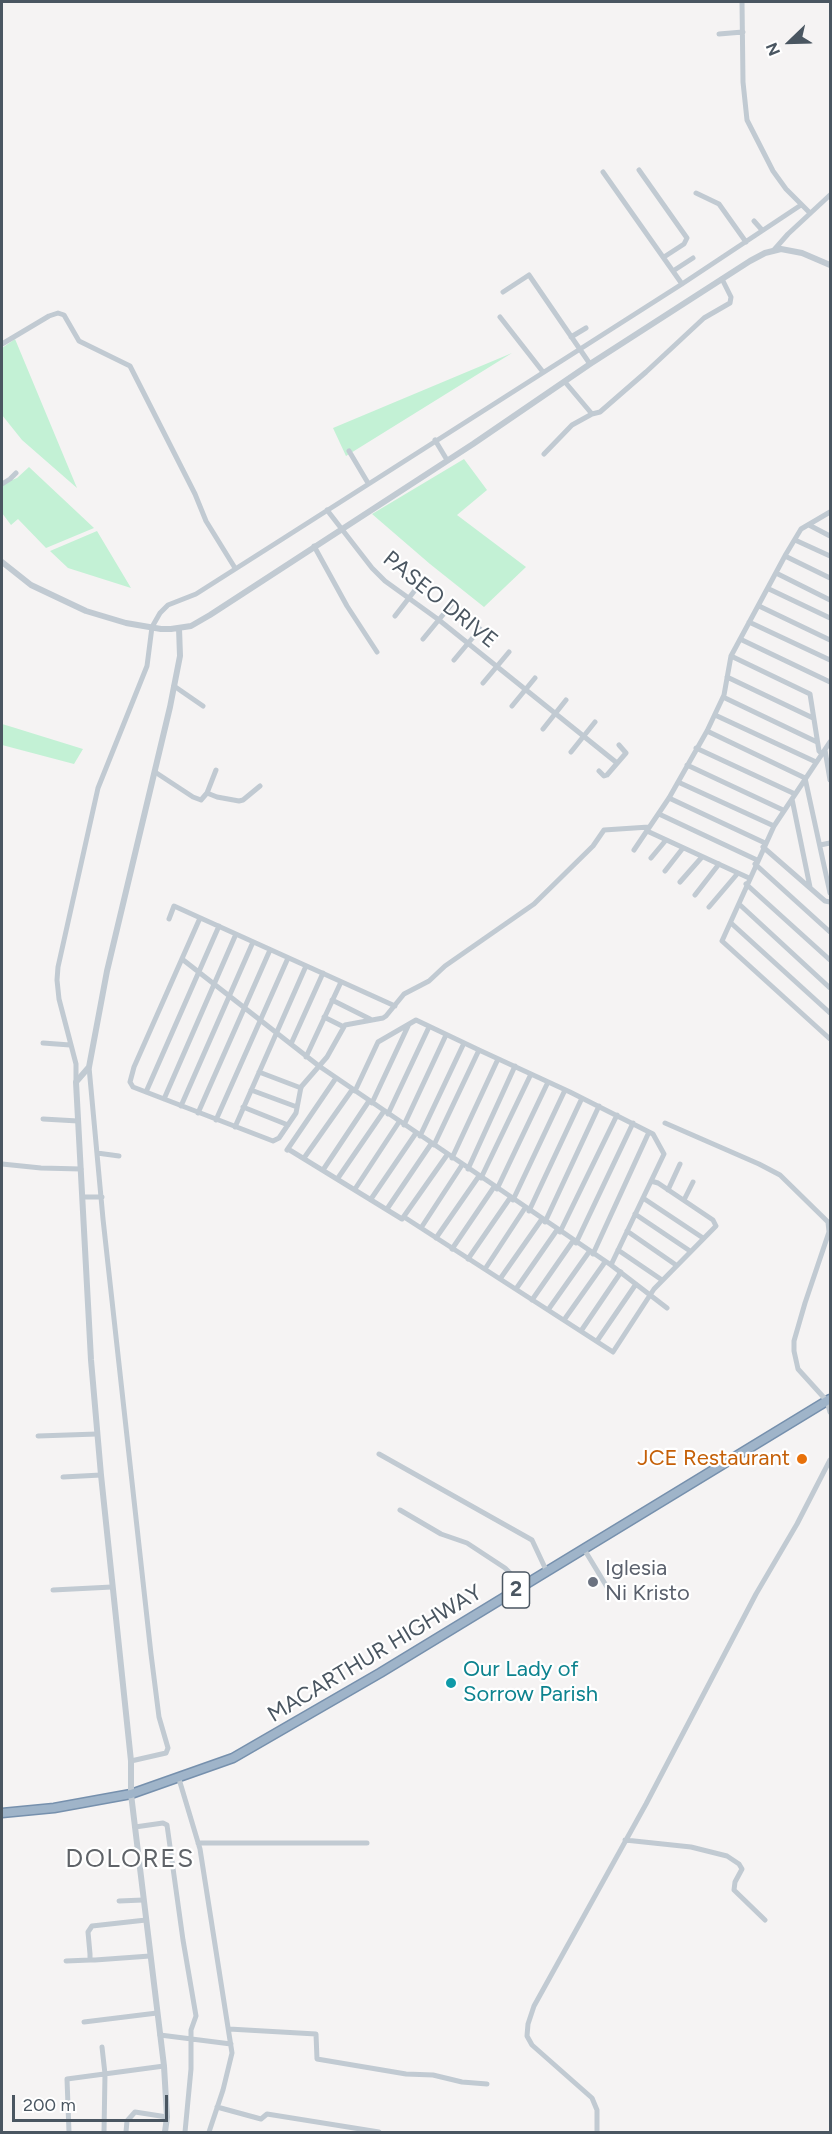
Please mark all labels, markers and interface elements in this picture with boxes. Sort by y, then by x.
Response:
north arrow [760,12,820,72]
text: N [762,40,784,59]
street label: PASEO DRIVE [377,546,503,654]
place label: JCE Restaurant [637,1446,790,1472]
marker: JCE Restaurant [795,1452,809,1466]
place label: Iglesia Ni Kristo [605,1556,690,1608]
road number: 2 [502,1572,530,1608]
marker: Iglesia Ni Kristo [586,1575,600,1589]
street label: MACARTHUR HIGHWAY [263,1580,487,1728]
place label: Our Lady of Sorrow Parish [463,1657,598,1708]
marker: Our Lady of Sorrow Parish [444,1676,458,1690]
district label: DOLORES [65,1843,195,1875]
scale bar [15,2083,171,2121]
text: 200 m [23,2094,76,2116]

